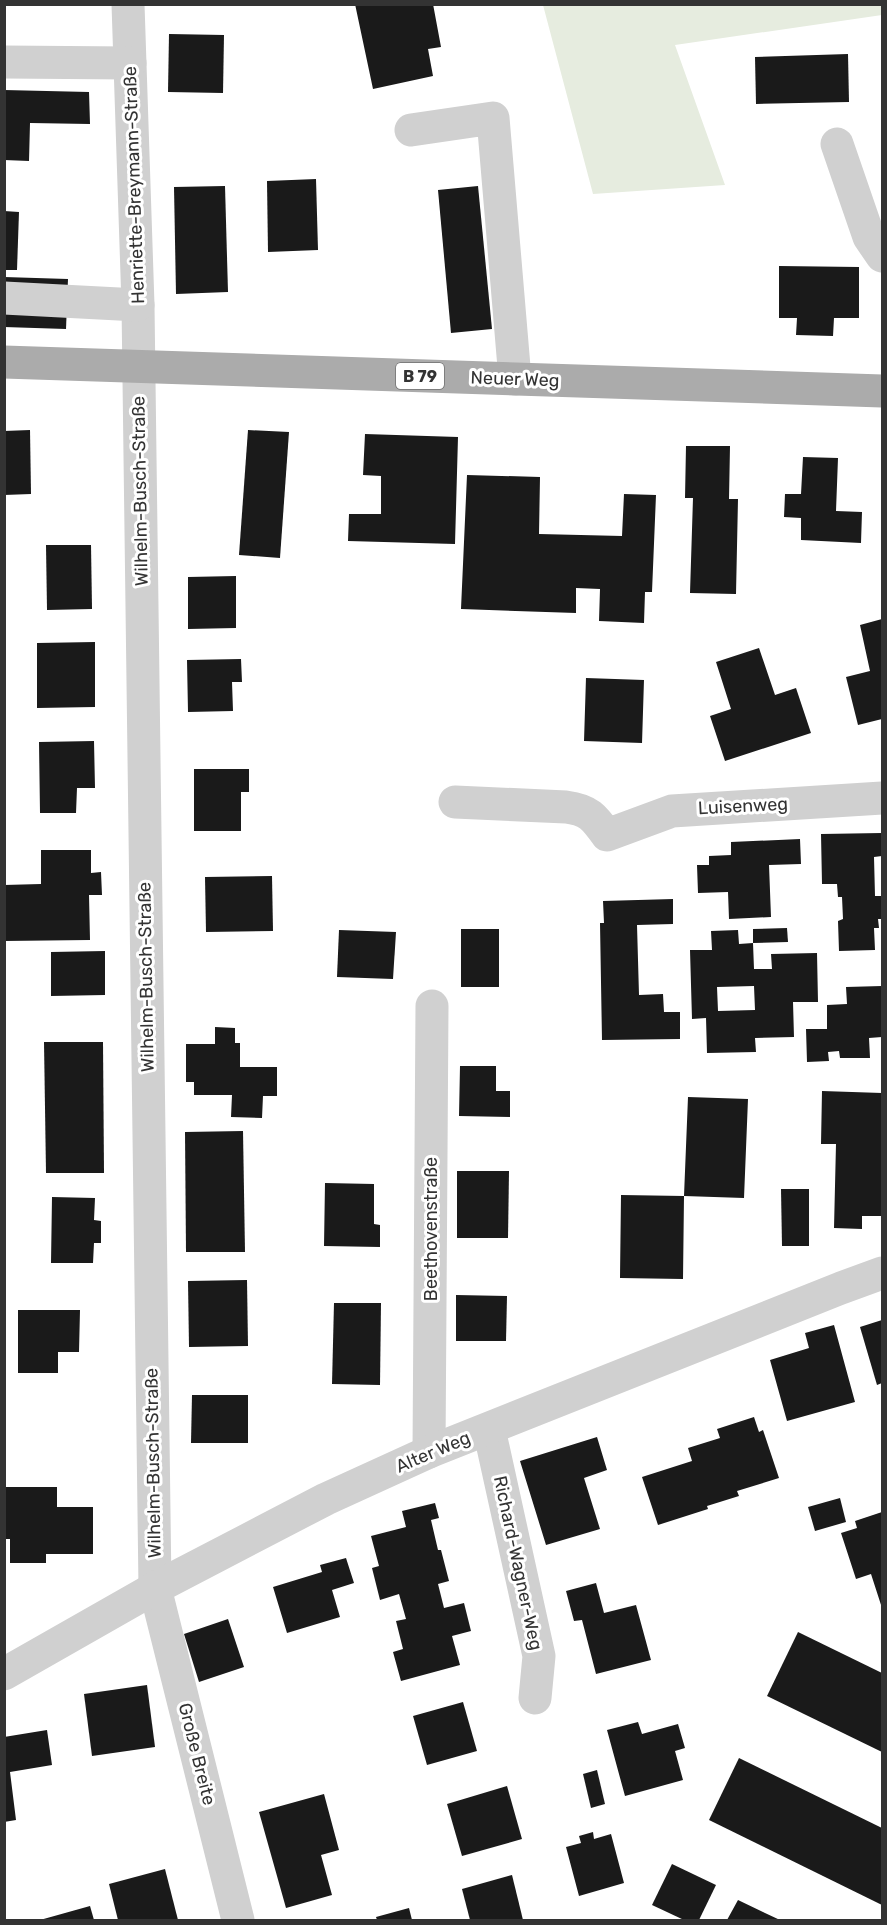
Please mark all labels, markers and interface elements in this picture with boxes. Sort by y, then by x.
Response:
street label: Henriette-Breymann-Straße [119,66,149,304]
road number: B 79 [396,363,444,389]
street label: Neuer Weg [470,366,560,392]
street label: Wilhelm-Busch-Straße [127,396,153,586]
street label: Luisenweg [697,793,789,819]
street label: Wilhelm-Busch-Straße [133,882,159,1072]
street label: Beethovenstraße [420,1157,442,1301]
street label: Wilhelm-Busch-Straße [140,1368,166,1558]
street label: Alter Weg [392,1426,474,1478]
street label: Richard-Wagner-Weg [489,1474,547,1652]
street label: Große Breite [174,1701,220,1807]

